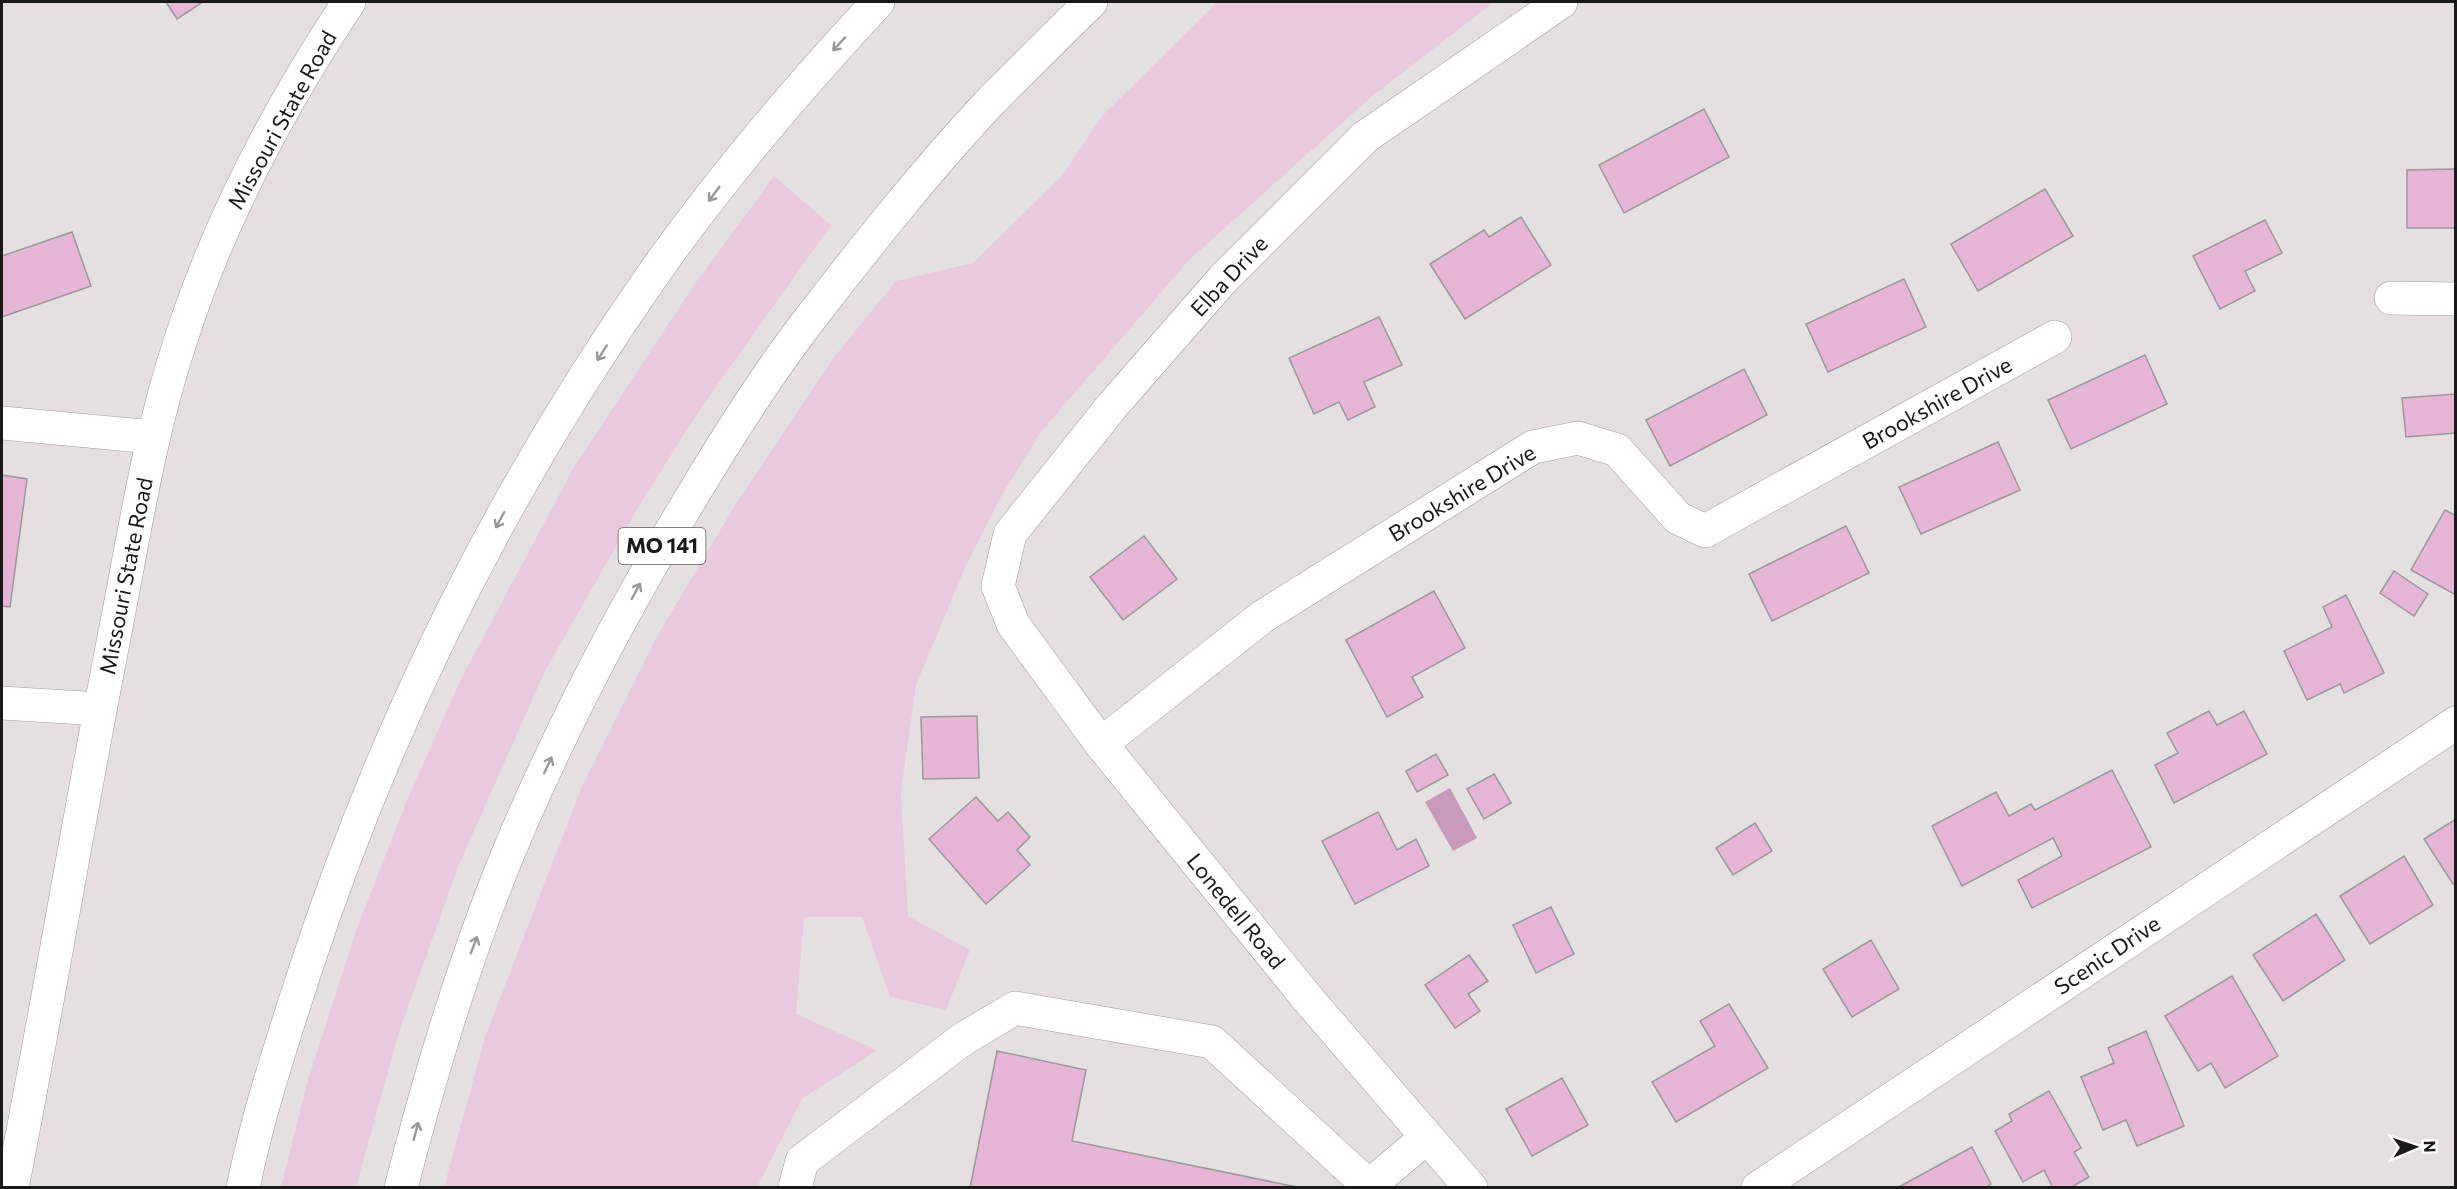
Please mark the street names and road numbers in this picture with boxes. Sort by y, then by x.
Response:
street label: Missouri State Road [221,26,342,214]
street label: Elba Drive [1184,230,1273,322]
street label: Brookshire Drive [1857,350,2016,455]
street label: Brookshire Drive [1383,438,1540,547]
street label: Missouri State Road [93,475,158,677]
road number: MO 141 [618,528,706,564]
street label: Lonedell Road [1182,847,1291,974]
street label: Scenic Drive [2049,909,2165,1000]

